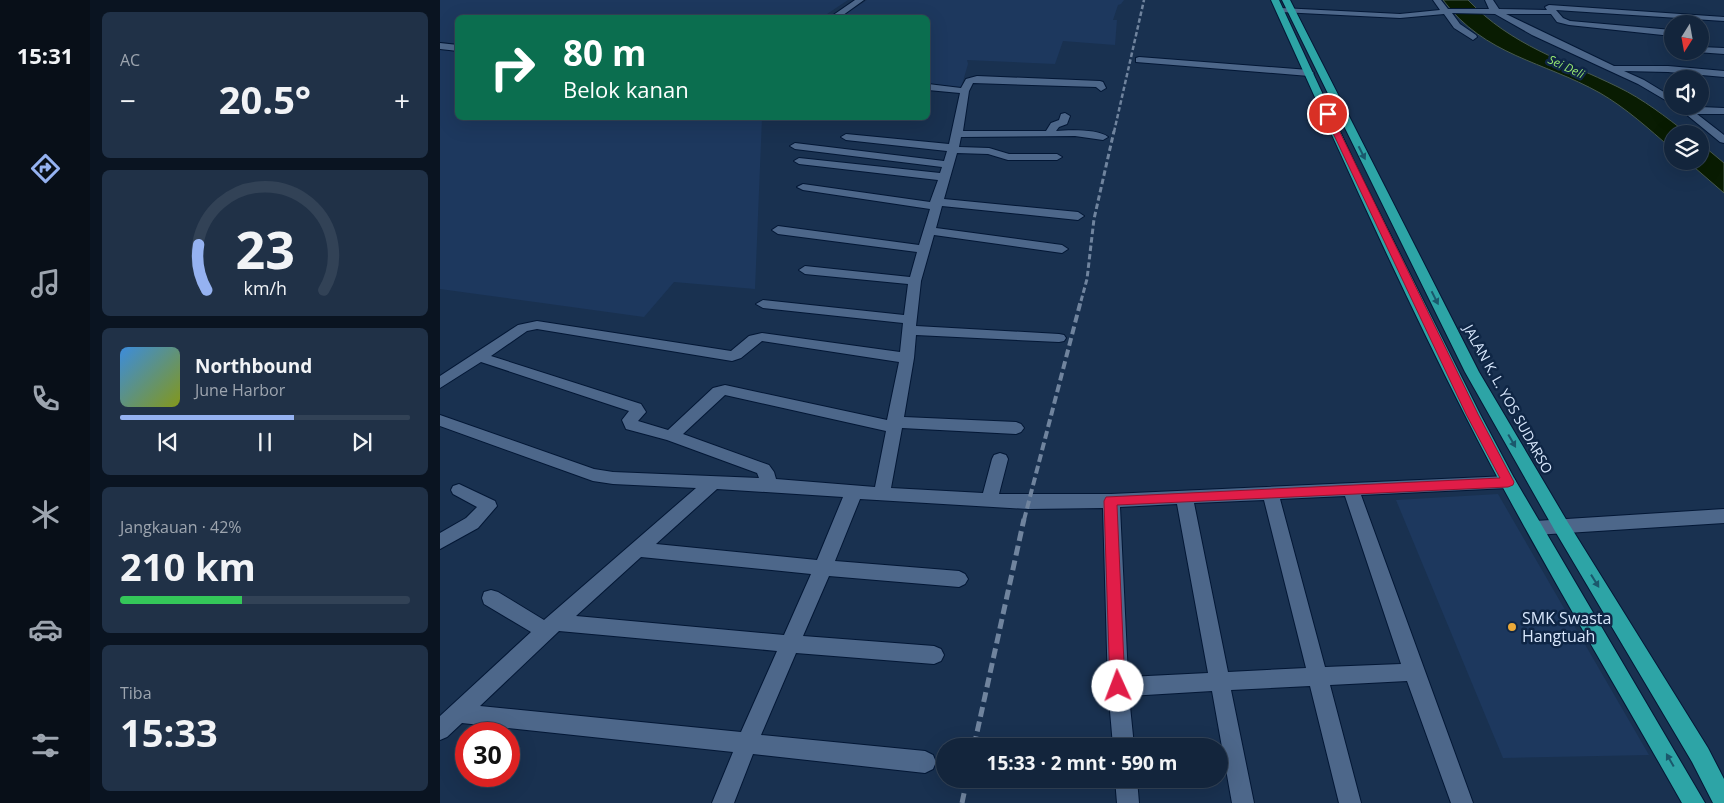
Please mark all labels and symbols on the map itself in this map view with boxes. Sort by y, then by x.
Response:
north arrow [1664,15,1709,60]
water label: Sei Deli [1545,51,1588,83]
pin [1307,93,1349,135]
one-way arrow [1358,146,1366,161]
one-way arrow [1431,291,1439,306]
street label: JALAN K. L. YOS SUDARSO [1459,319,1557,477]
one-way arrow [1508,434,1516,449]
one-way arrow [1590,575,1599,588]
place label: SMK Swasta Hangtuah [1522,607,1611,647]
marker: SMK Swasta Hangtuah [1506,621,1518,633]
position arrow [1091,659,1143,711]
speed limit sign: 30 [455,722,520,787]
one-way arrow [1666,754,1675,767]

